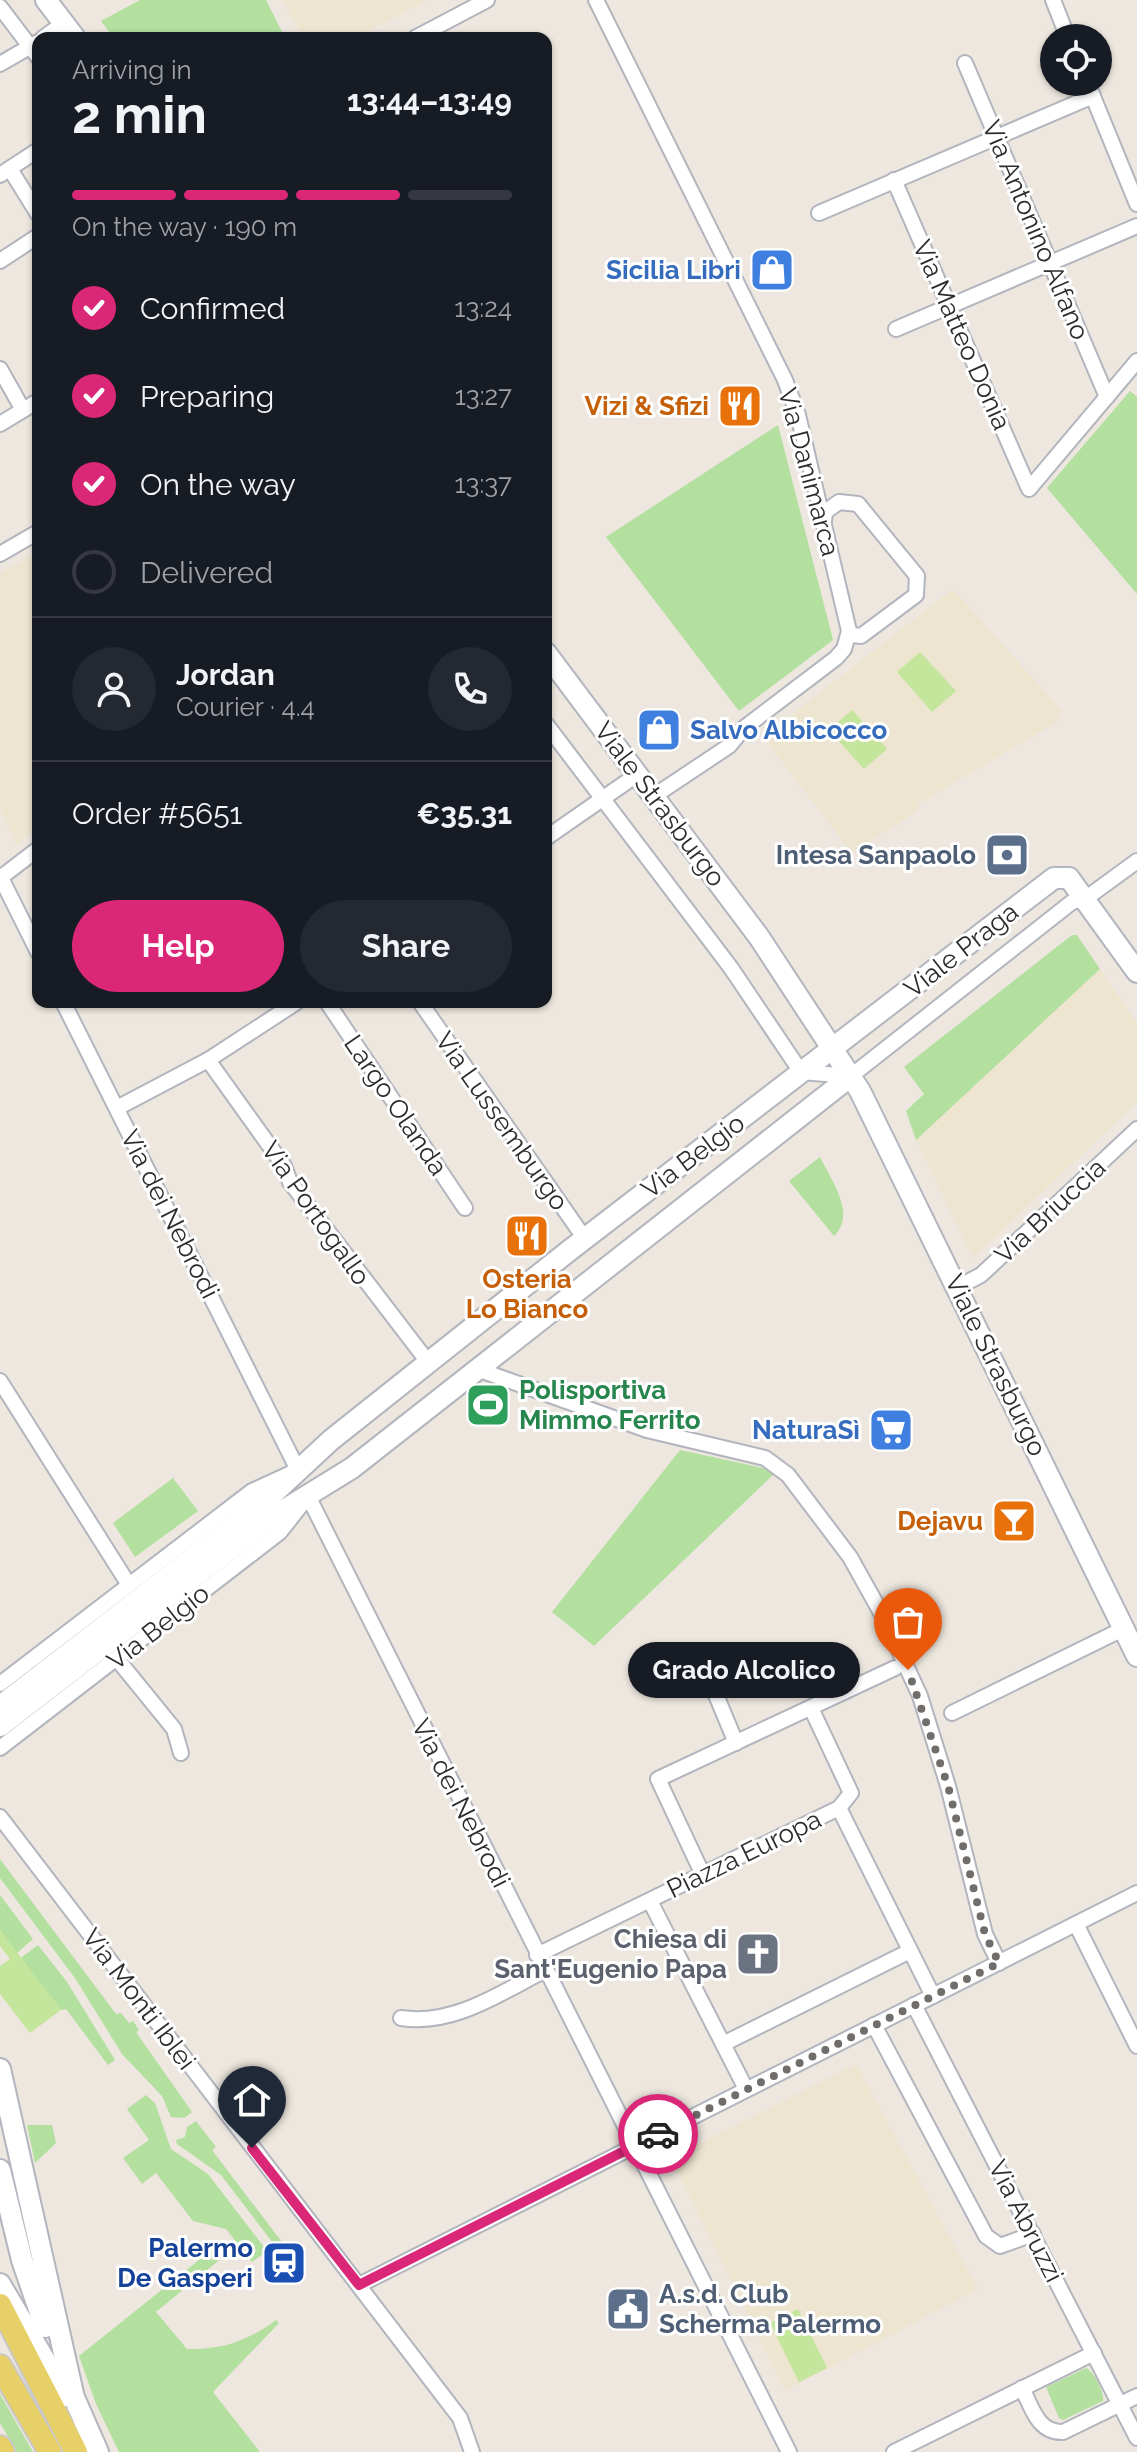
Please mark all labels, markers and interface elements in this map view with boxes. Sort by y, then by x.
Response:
map controls [1040,24,1112,96]
button: locate [1040,24,1112,96]
text: Arriving in [72,55,192,85]
text: 13:44–13:49 [347,83,512,118]
text: 2 min [72,84,207,145]
street label: Via Antonino Alfano [976,116,1096,344]
text: On the way · 190 m [72,212,297,242]
street label: Via Matteo Donia [907,235,1017,435]
shop icon: Sicilia Libri [748,246,796,294]
place label: Sicilia Libri [606,255,741,285]
icon: check [72,286,116,330]
text: Confirmed [140,291,285,326]
text: 13:24 [454,293,512,323]
icon: check [72,374,116,418]
text: Preparing [140,379,274,414]
text: 13:27 [455,381,512,411]
restaurant icon: Vizi & Sfizi [716,382,764,430]
street label: Via Danimarca [772,385,846,559]
place label: Vizi & Sfizi [584,391,709,421]
icon: check [72,462,116,506]
text: On the way [140,467,296,502]
text: 13:37 [454,469,512,499]
text: Delivered [140,555,273,590]
button: person [72,647,156,731]
button: phone [428,647,512,731]
text: Jordan [176,657,275,692]
text: Courier · 4.4 [176,692,315,722]
shop icon: Salvo Albicocco [635,706,683,754]
place label: Salvo Albicocco [690,715,887,745]
street label: Viale Strasburgo [588,716,732,892]
text: Order #5651 [72,796,242,831]
text: €35.31 [416,796,512,831]
bank icon: Intesa Sanpaolo [983,831,1031,879]
place label: Intesa Sanpaolo [776,840,976,870]
street label: Viale Praga [898,896,1024,1004]
button: Help [72,900,284,992]
button: Share [300,900,512,992]
street label: Via Lussemburgo [429,1026,575,1216]
street label: Largo Olanda [338,1029,454,1181]
street label: Via Belgio [636,1108,750,1204]
street label: Via dei Nebrodi [115,1125,225,1303]
street label: Via Portogallo [255,1135,377,1291]
street label: Via Briuccia [989,1152,1111,1270]
restaurant icon: Osteria Lo Bianco [503,1212,551,1260]
place label: Osteria Lo Bianco [466,1264,588,1324]
street label: Viale Strasburgo [939,1269,1053,1461]
place label: Polisportiva Mimmo Ferrito [519,1375,701,1435]
sports icon: Polisportiva Mimmo Ferrito [464,1381,512,1429]
supermarket icon: NaturaSì [867,1406,915,1454]
place label: NaturaSì [752,1415,860,1445]
bar icon: Dejavu [990,1497,1038,1545]
place label: Dejavu [897,1506,983,1536]
street label: Via Belgio [101,1578,215,1676]
pin [874,1588,942,1670]
icon: bag [886,1600,930,1644]
callout: Grado Alcolico [628,1642,860,1698]
text: Grado Alcolico [653,1655,835,1685]
street label: Via dei Nebrodi [406,1714,516,1892]
street label: Piazza Europa [662,1804,826,1904]
street label: Via Monti Iblei [76,1923,202,2075]
place label: Chiesa di Sant'Eugenio Papa [494,1924,727,1984]
church icon: Chiesa di Sant'Eugenio Papa [734,1930,782,1978]
pin [218,2066,286,2148]
icon: home [230,2078,274,2122]
courier [618,2094,698,2174]
icon: car [636,2112,680,2156]
street label: Via Abruzzi [982,2155,1070,2287]
place label: Palermo De Gasperi [117,2233,253,2293]
station icon: Palermo De Gasperi [260,2239,308,2287]
place label: A.s.d. Club Scherma Palermo [659,2279,881,2339]
public building icon: A.s.d. Club Scherma Palermo [604,2285,652,2333]

